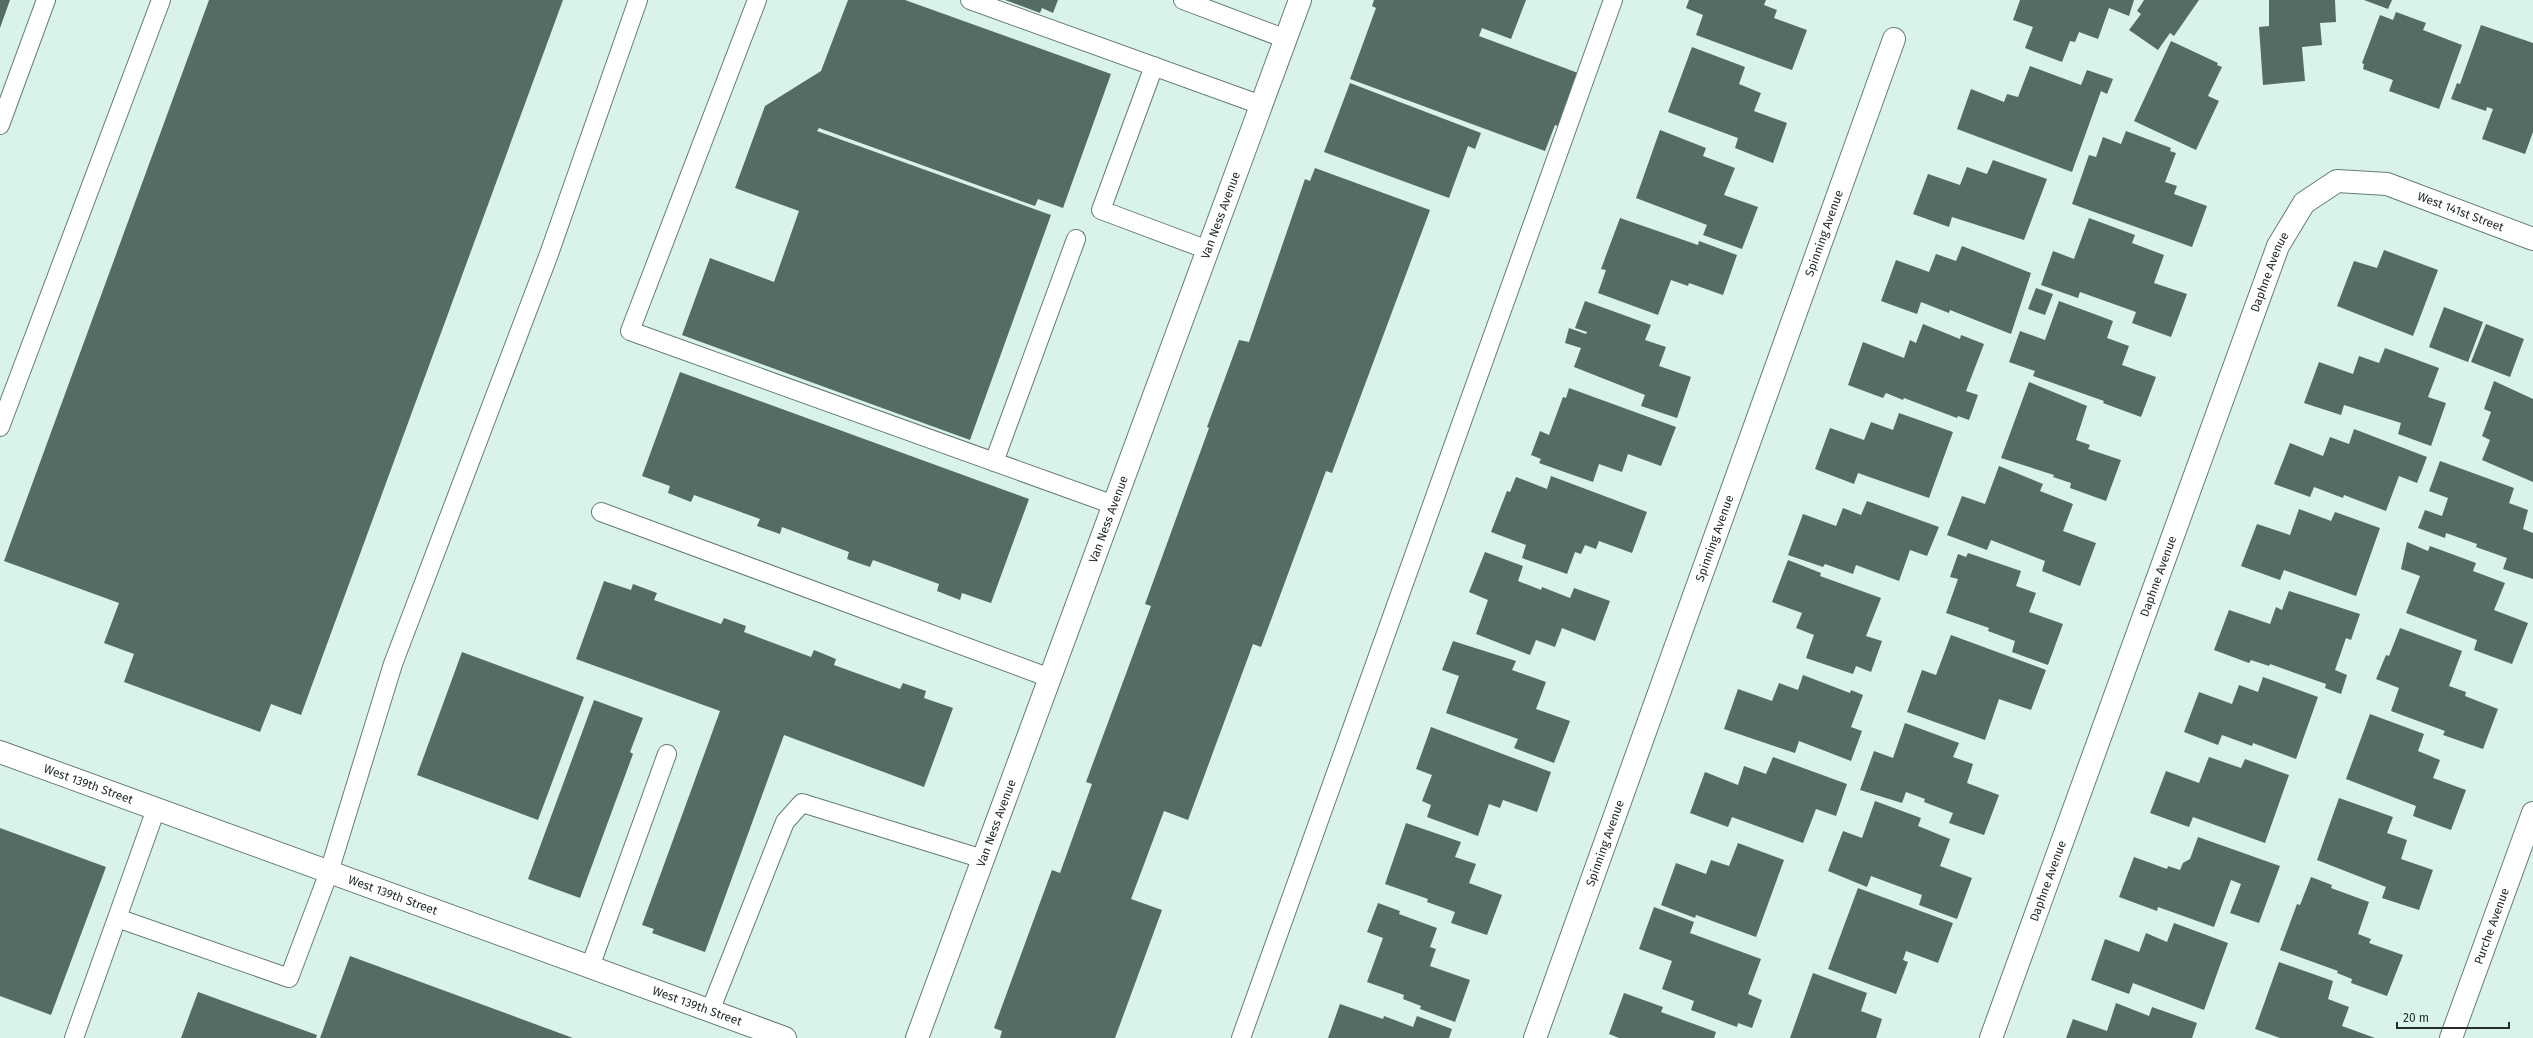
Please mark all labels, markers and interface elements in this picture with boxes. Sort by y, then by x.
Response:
street label: Van Ness Avenue [1198,170,1243,261]
street label: Spinning Avenue [1802,188,1846,279]
street label: West 141st Street [2415,189,2506,235]
street label: Daphne Avenue [2248,229,2292,314]
street label: Van Ness Avenue [1086,474,1131,565]
street label: Spinning Avenue [1693,493,1737,583]
street label: Daphne Avenue [2137,534,2179,619]
street label: West 139th Street [42,762,136,807]
street label: Van Ness Avenue [974,778,1019,869]
street label: Spinning Avenue [1583,798,1627,888]
street label: Daphne Avenue [2027,839,2069,923]
street label: West 139th Street [346,872,440,918]
street label: Purche Avenue [2471,886,2512,966]
street label: West 139th Street [651,983,744,1029]
scale bar [2397,1004,2509,1030]
text: 20 m [2403,1011,2429,1025]

